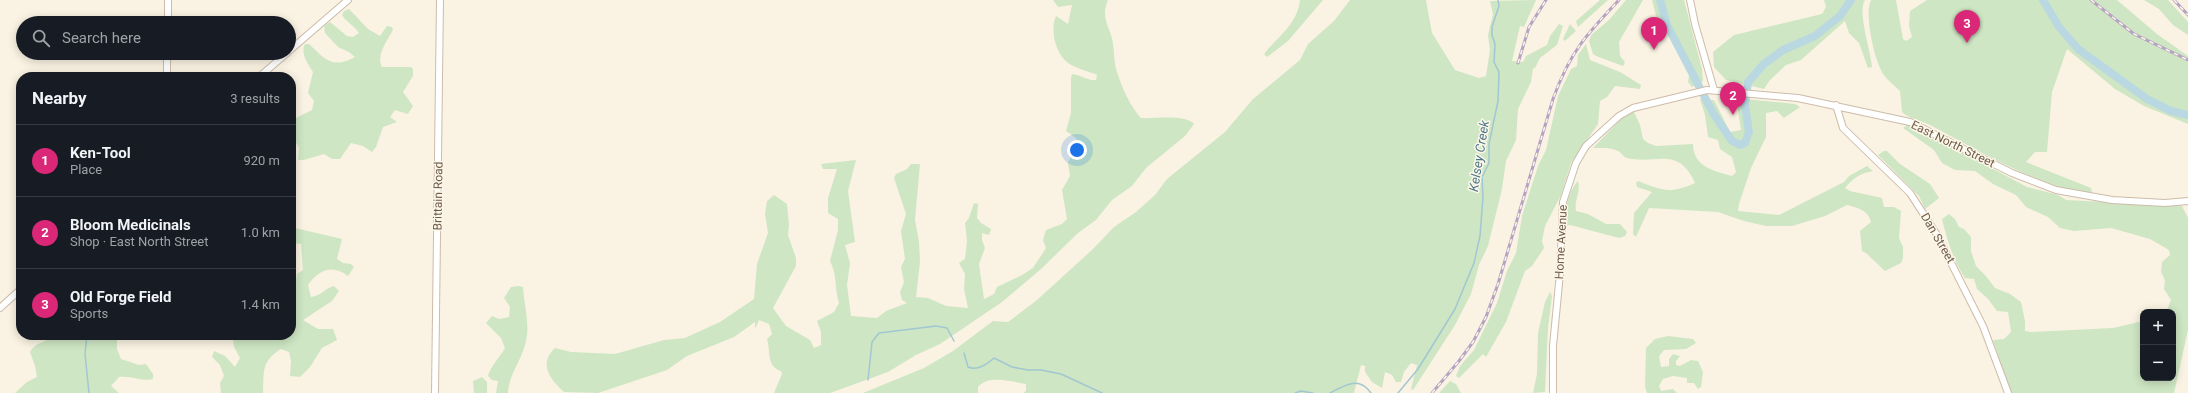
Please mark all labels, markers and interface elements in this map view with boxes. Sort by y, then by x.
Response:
pin: 3 [1954,10,1980,43]
search box [16,16,296,60]
pin: 1 [1641,17,1667,50]
icon: search [30,27,52,49]
text: Search here [62,29,141,47]
pin: 2 [1720,82,1746,115]
text: Nearby [32,88,87,108]
text: 3 results [230,91,280,106]
street label: East North Street [1909,118,1997,170]
water label: Kelsey Creek [1466,119,1492,193]
your location [1067,140,1087,160]
text: Ken-Tool [70,144,131,162]
text: 1 [41,153,49,168]
text: 920 m [243,153,280,168]
street label: Brittain Road [430,161,446,231]
text: Place [70,162,102,177]
street label: Home Avenue [1552,204,1570,280]
street label: Dan Street [1918,210,1958,266]
text: Bloom Medicinals [70,216,191,234]
text: 2 [41,225,49,240]
text: 1.0 km [241,225,280,240]
text: Shop · East North Street [70,234,208,249]
text: Old Forge Field [70,288,172,306]
text: 3 [41,297,49,312]
text: 1.4 km [241,297,280,312]
text: Sports [70,306,108,321]
map controls [2140,309,2176,381]
button: + [2140,309,2176,345]
button: − [2140,345,2176,381]

